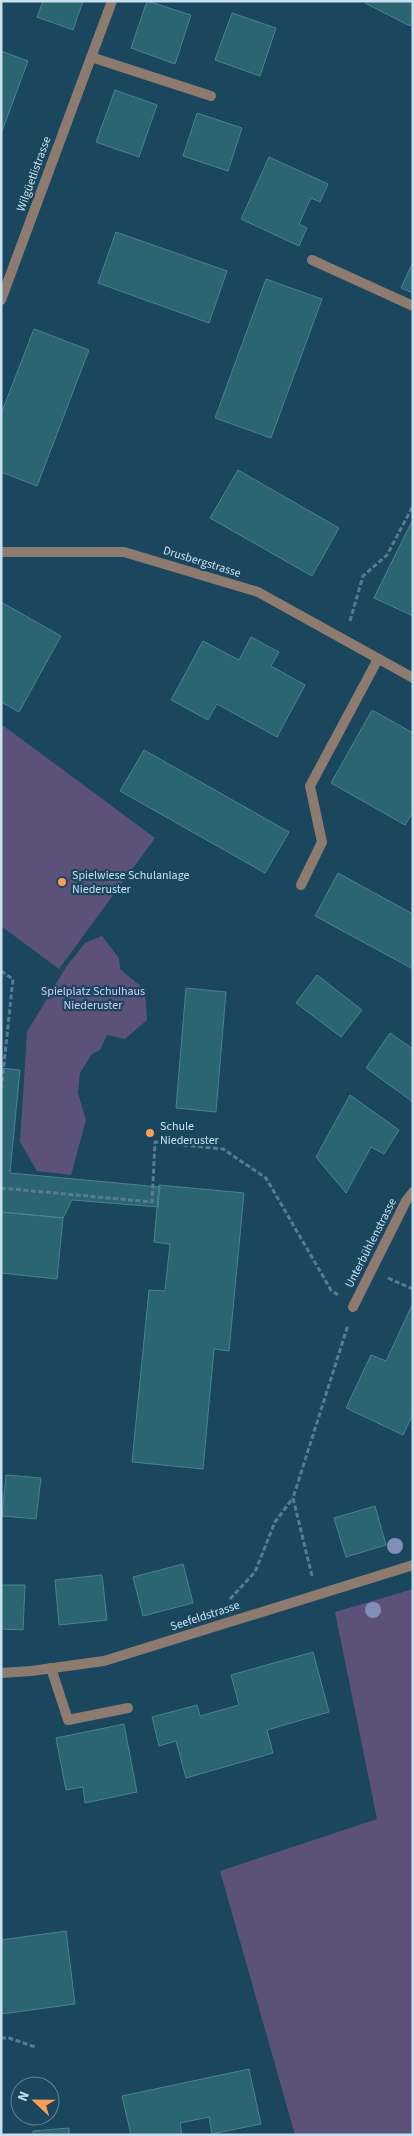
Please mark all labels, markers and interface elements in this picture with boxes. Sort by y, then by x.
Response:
street label: Wilgüetlistrasse [13,134,55,214]
street label: Drusbergstrasse [161,542,243,582]
place label: Spielwiese Schulanlage Niederuster [72,867,190,898]
marker: Spielwiese Schulanlage Niederuster [56,876,68,888]
park label: Spielplatz Schulhaus Niederuster [41,983,145,1014]
place label: Schule Niederuster [160,1118,220,1149]
marker: Schule Niederuster [144,1127,156,1139]
street label: Unterbühlenstrasse [341,1195,401,1291]
street label: Seefeldstrasse [168,1597,242,1635]
north arrow [10,2076,60,2126]
text: N [13,2088,35,2105]

